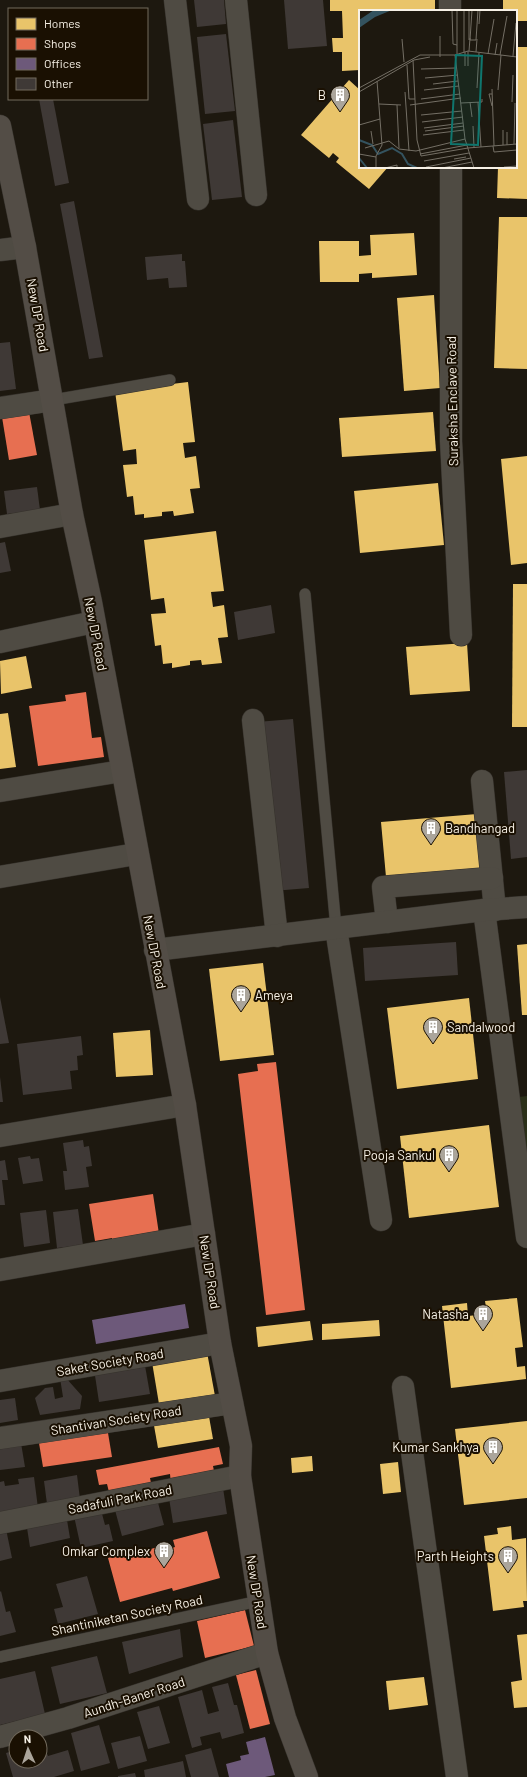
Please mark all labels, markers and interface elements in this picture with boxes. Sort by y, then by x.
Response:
legend [8,8,148,100]
inset map [359,10,517,168]
text: Homes [44,16,81,30]
text: Shops [44,36,77,50]
text: Offices [44,56,81,70]
text: Other [44,76,74,90]
building icon: B [329,84,351,112]
place label: B [318,87,326,103]
street label: New DP Road [24,277,52,353]
street label: Suraksha Enclave Road [443,336,461,466]
street label: New DP Road [81,596,111,672]
building icon: Bandhangad [420,817,442,845]
place label: Bandhangad [445,820,515,836]
street label: New DP Road [140,914,170,990]
building icon: Ameya [230,984,252,1012]
place label: Ameya [255,987,293,1003]
building icon: Sandalwood [422,1016,444,1044]
place label: Sandalwood [447,1019,515,1035]
building icon: Pooja Sankul [438,1144,460,1172]
place label: Pooja Sankul [363,1147,435,1163]
street label: New DP Road [196,1234,224,1310]
building icon: Natasha [472,1303,494,1331]
place label: Natasha [422,1306,469,1322]
street label: Saket Society Road [55,1345,165,1379]
street label: Shantivan Society Road [49,1402,183,1438]
building icon: Kumar Sankhya [482,1436,504,1464]
place label: Kumar Sankhya [392,1439,479,1455]
street label: Sadafuli Park Road [67,1481,173,1517]
building icon: Omkar Complex [153,1540,175,1568]
place label: Omkar Complex [62,1543,150,1559]
building icon: Parth Heights [497,1545,519,1573]
place label: Parth Heights [417,1548,494,1564]
street label: New DP Road [243,1554,271,1630]
street label: Shantiniketan Society Road [50,1591,204,1639]
street label: Aundh-Baner Road [81,1673,187,1721]
north arrow [8,1729,48,1769]
text: N [23,1732,31,1745]

